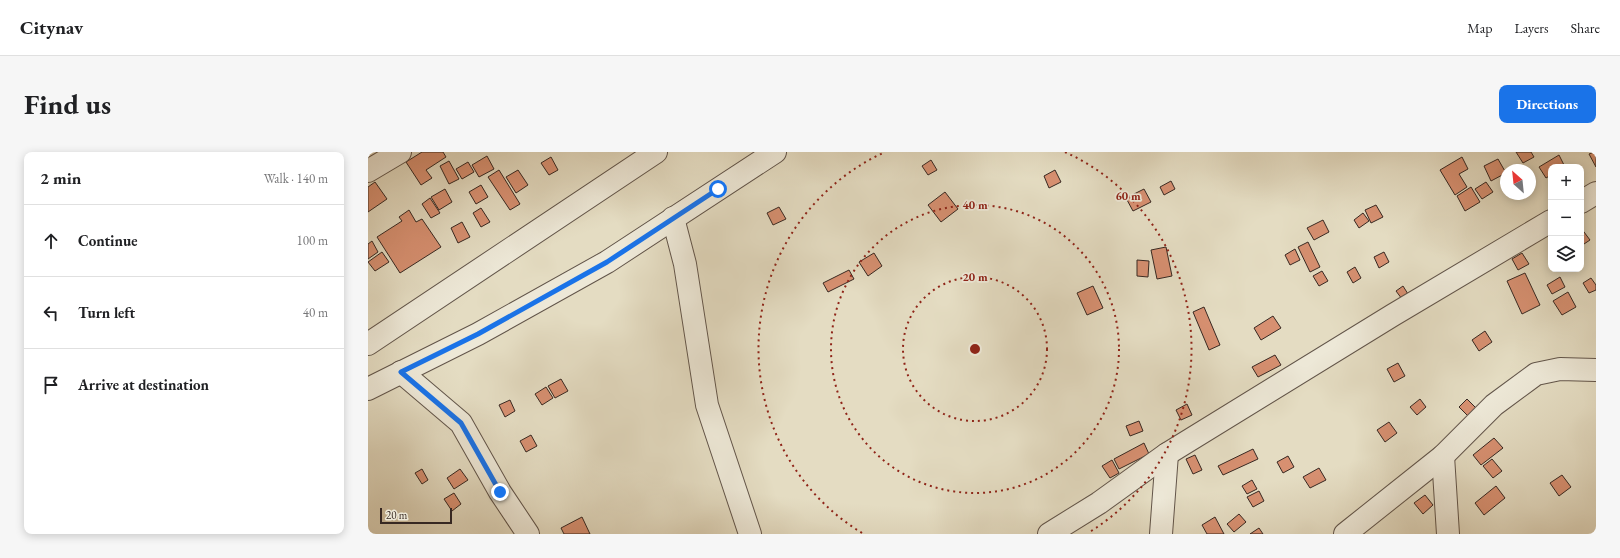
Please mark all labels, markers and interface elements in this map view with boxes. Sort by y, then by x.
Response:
text: Citynav [20,15,83,40]
text: Map [1467,19,1492,37]
text: Layers [1514,19,1549,37]
text: Share [1571,19,1600,37]
button: Directions [1499,85,1596,123]
text: Find us [24,86,111,122]
north arrow [1500,164,1536,200]
map controls [1548,164,1584,272]
button: + [1548,164,1584,200]
text: 2 min [40,167,81,189]
text: Walk · 140 m [264,170,328,187]
route start [709,180,727,198]
text: 60 m [1115,188,1141,204]
text: 40 m [962,197,988,213]
button: − [1548,200,1584,236]
icon: ahead [40,230,62,252]
text: Continue [78,231,138,250]
text: 100 m [297,232,328,249]
button: layers [1548,236,1584,272]
text: 20 m [962,269,988,285]
icon: left [40,302,62,324]
text: Turn left [78,303,135,322]
text: 40 m [303,304,328,321]
centre of rings [968,342,982,356]
icon: arrive [40,374,62,396]
text: Arrive at destination [78,375,209,394]
route end [491,483,509,501]
scale bar [380,506,452,525]
text: 20 m [386,508,407,522]

